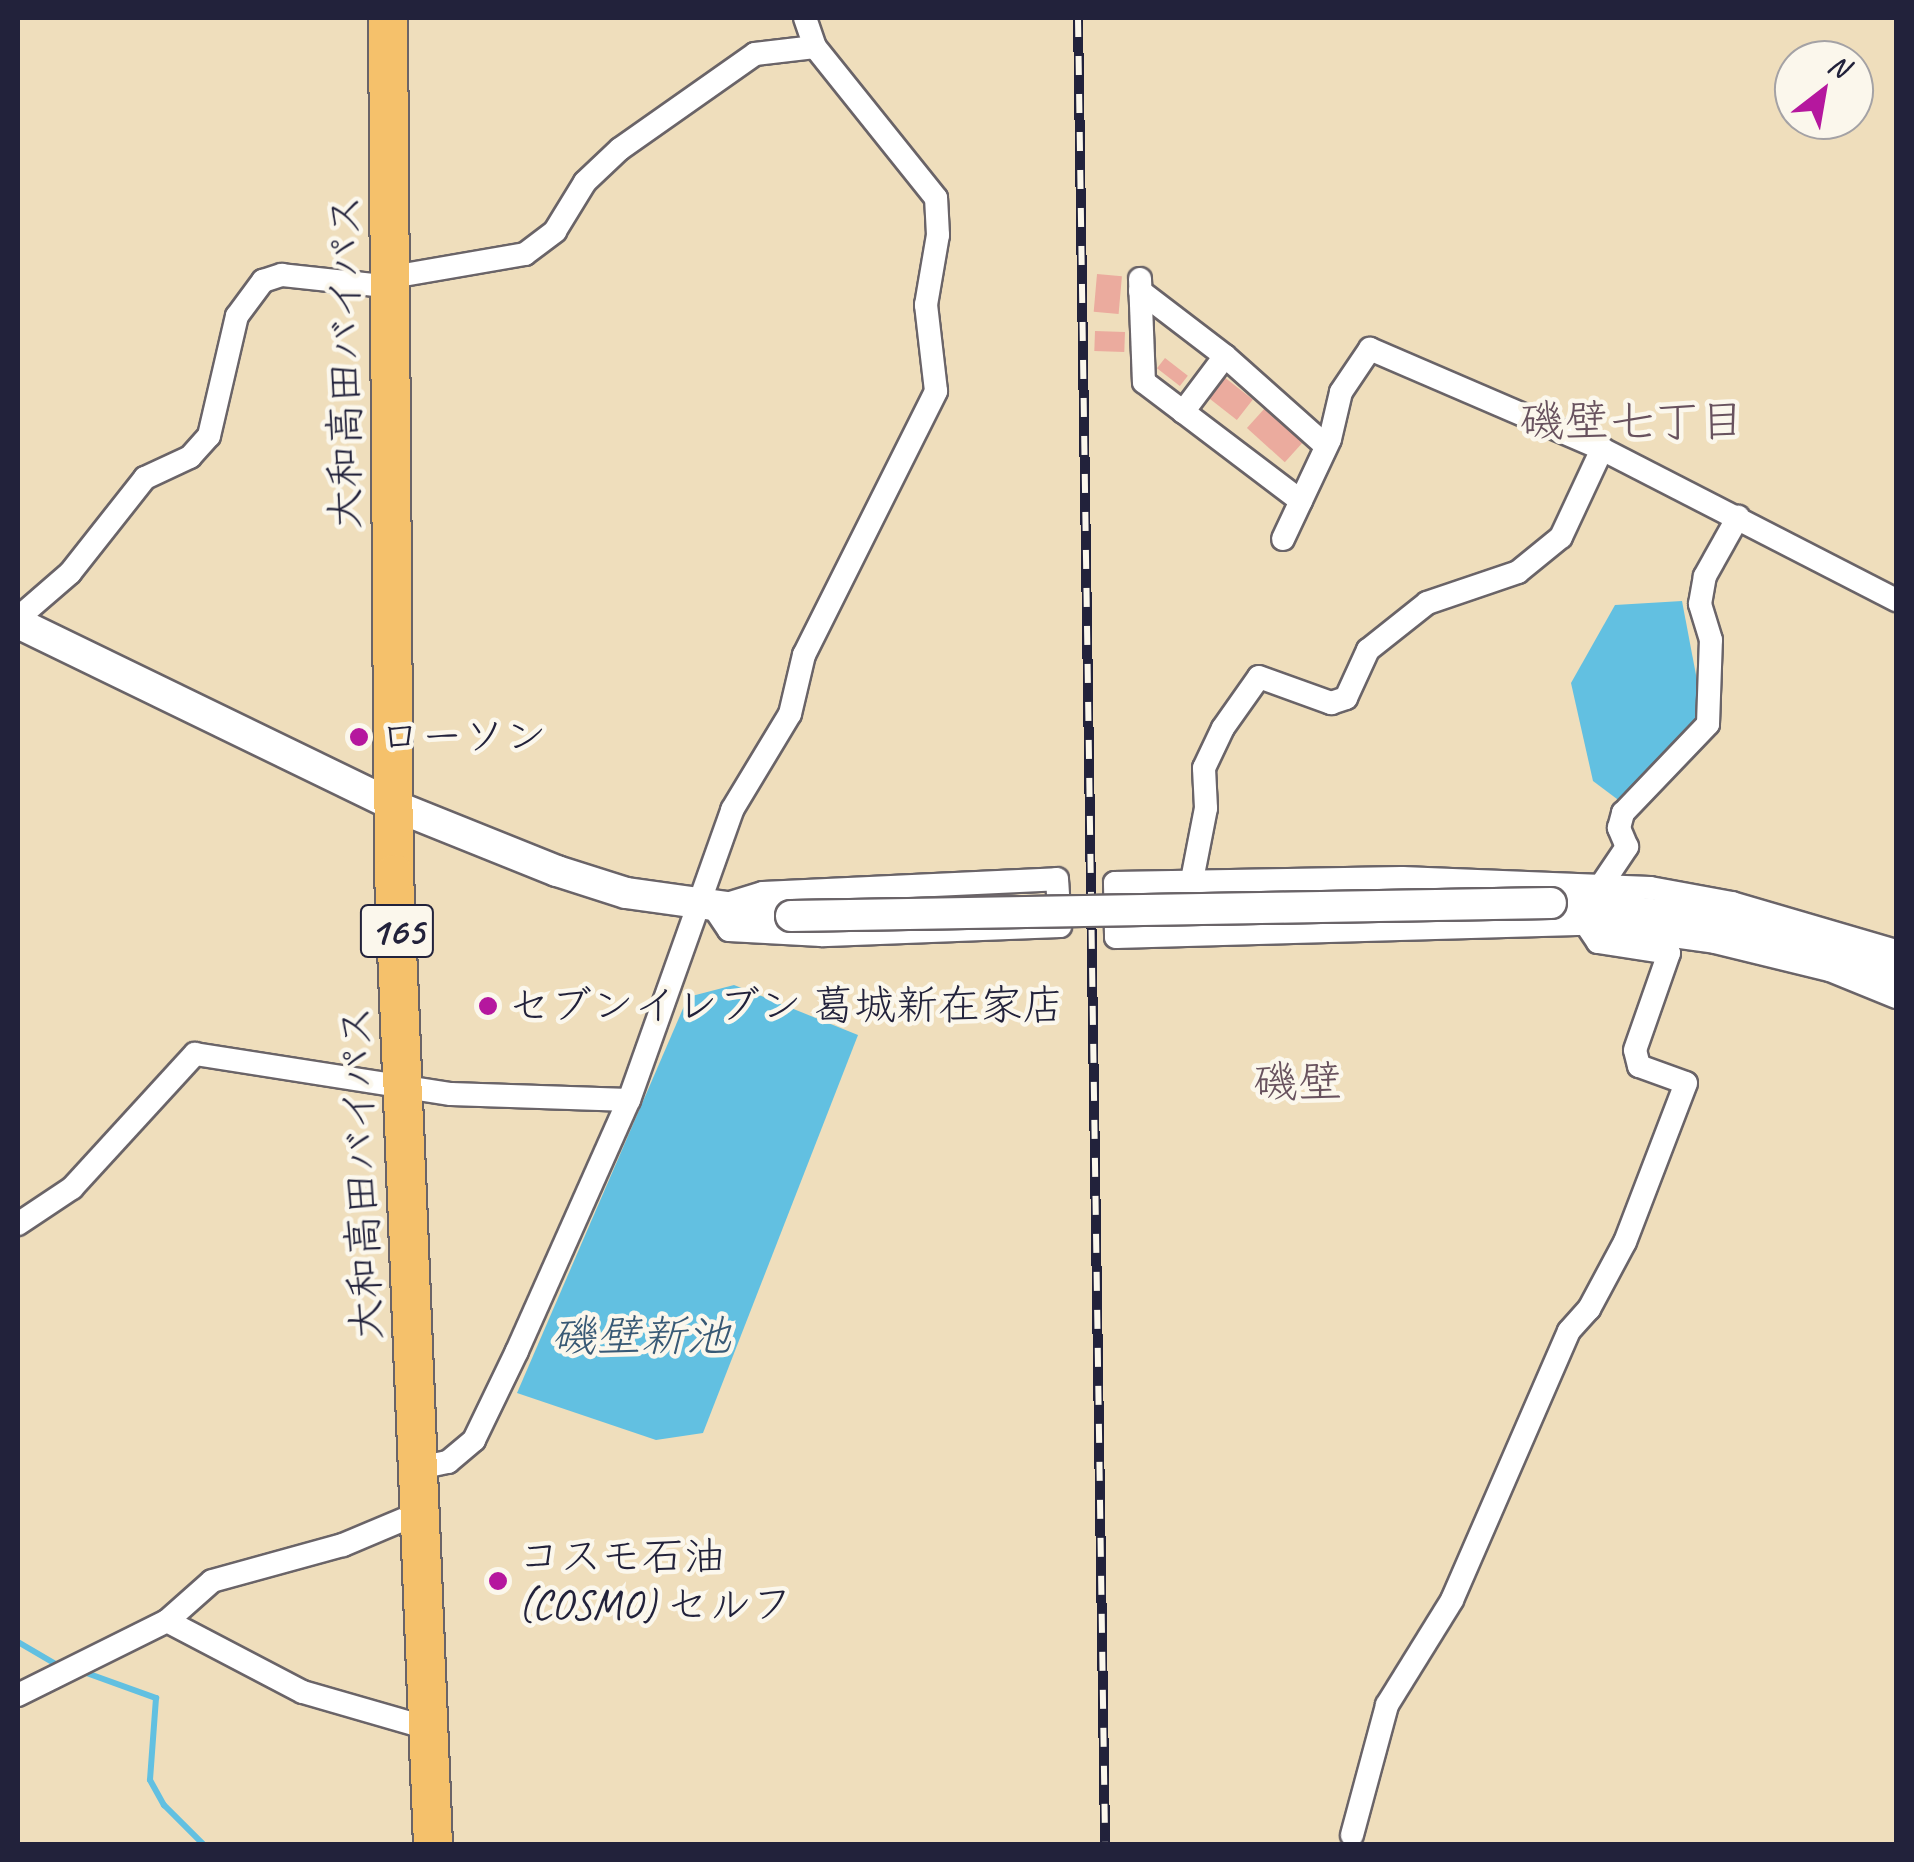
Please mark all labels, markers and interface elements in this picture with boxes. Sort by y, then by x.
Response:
north arrow [1774,40,1874,140]
text: N [1822,46,1855,85]
street label: 大和高田バイパス [321,194,371,530]
district label: 磯壁七丁目 [1520,395,1744,449]
place label: ローソン [379,712,547,762]
marker: ローソン [348,726,370,748]
road number: 165 [360,896,434,966]
place label: セブンイレブン 葛城新在家店 [508,981,1064,1031]
marker: セブンイレブン 葛城新在家店 [477,995,499,1017]
street label: 大和高田バイパス [331,1004,393,1342]
district label: 磯壁 [1253,1056,1343,1110]
water label: 磯壁新池 [551,1310,731,1364]
place label: コスモ石油 (COSMO) セルフ [518,1532,792,1630]
marker: コスモ石油 (COSMO) セルフ [487,1570,509,1592]

